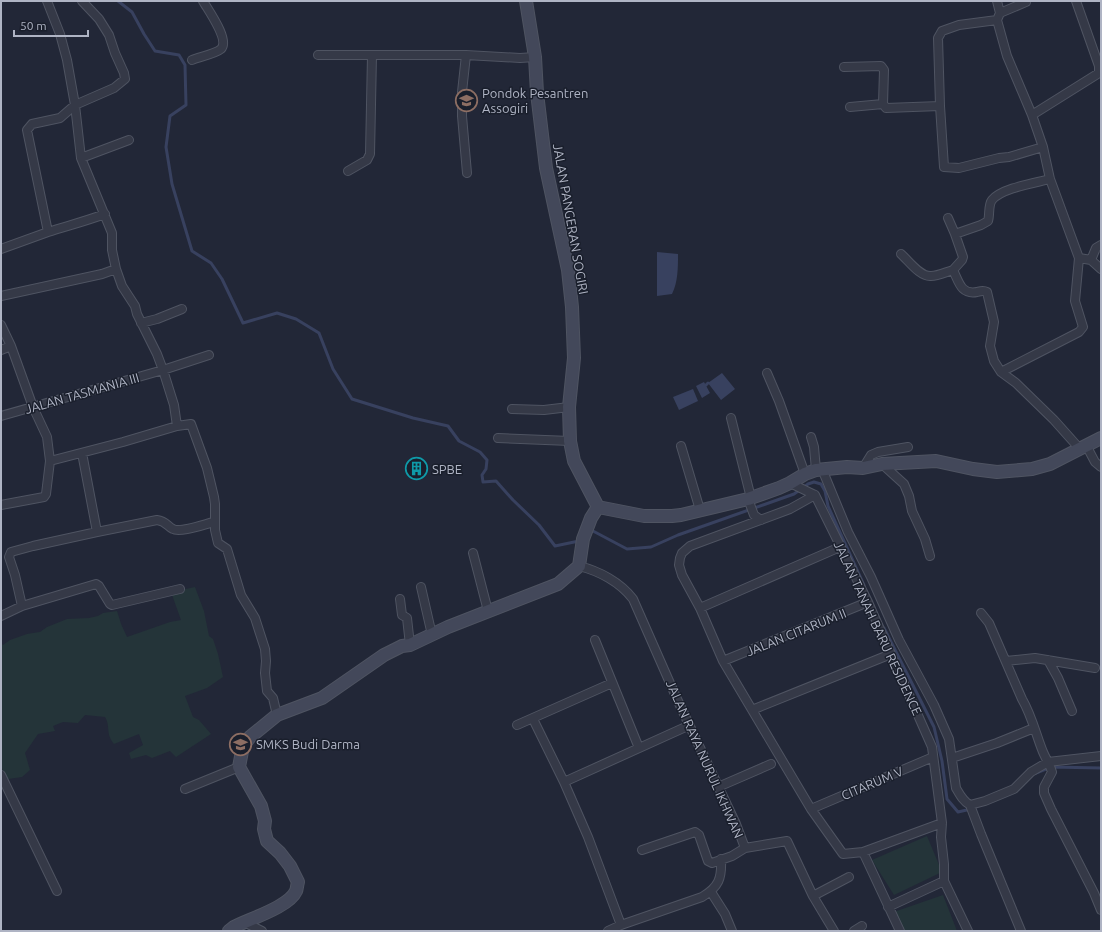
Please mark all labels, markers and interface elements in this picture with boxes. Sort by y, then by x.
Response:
scale bar [14,12,88,38]
text: 50 m [20,19,47,32]
place label: Pondok Pesantren Assogiri [482,86,588,115]
school or university icon: Pondok Pesantren Assogiri [454,87,480,113]
street label: JALAN PANGERAN SOGIRI [551,143,591,295]
street label: JALAN TASMANIA III [23,370,141,416]
building icon: SPBE [403,456,429,482]
place label: SPBE [432,462,462,476]
street label: JALAN TANAH BARU RESIDENCE [831,539,925,717]
street label: JALAN CITARUM II [744,606,848,658]
street label: JALAN RAYA NURUL IKHWAN [664,678,746,840]
school or university icon: SMKS Budi Darma [227,731,253,757]
place label: SMKS Budi Darma [256,737,360,751]
street label: CITARUM V [839,763,906,802]

